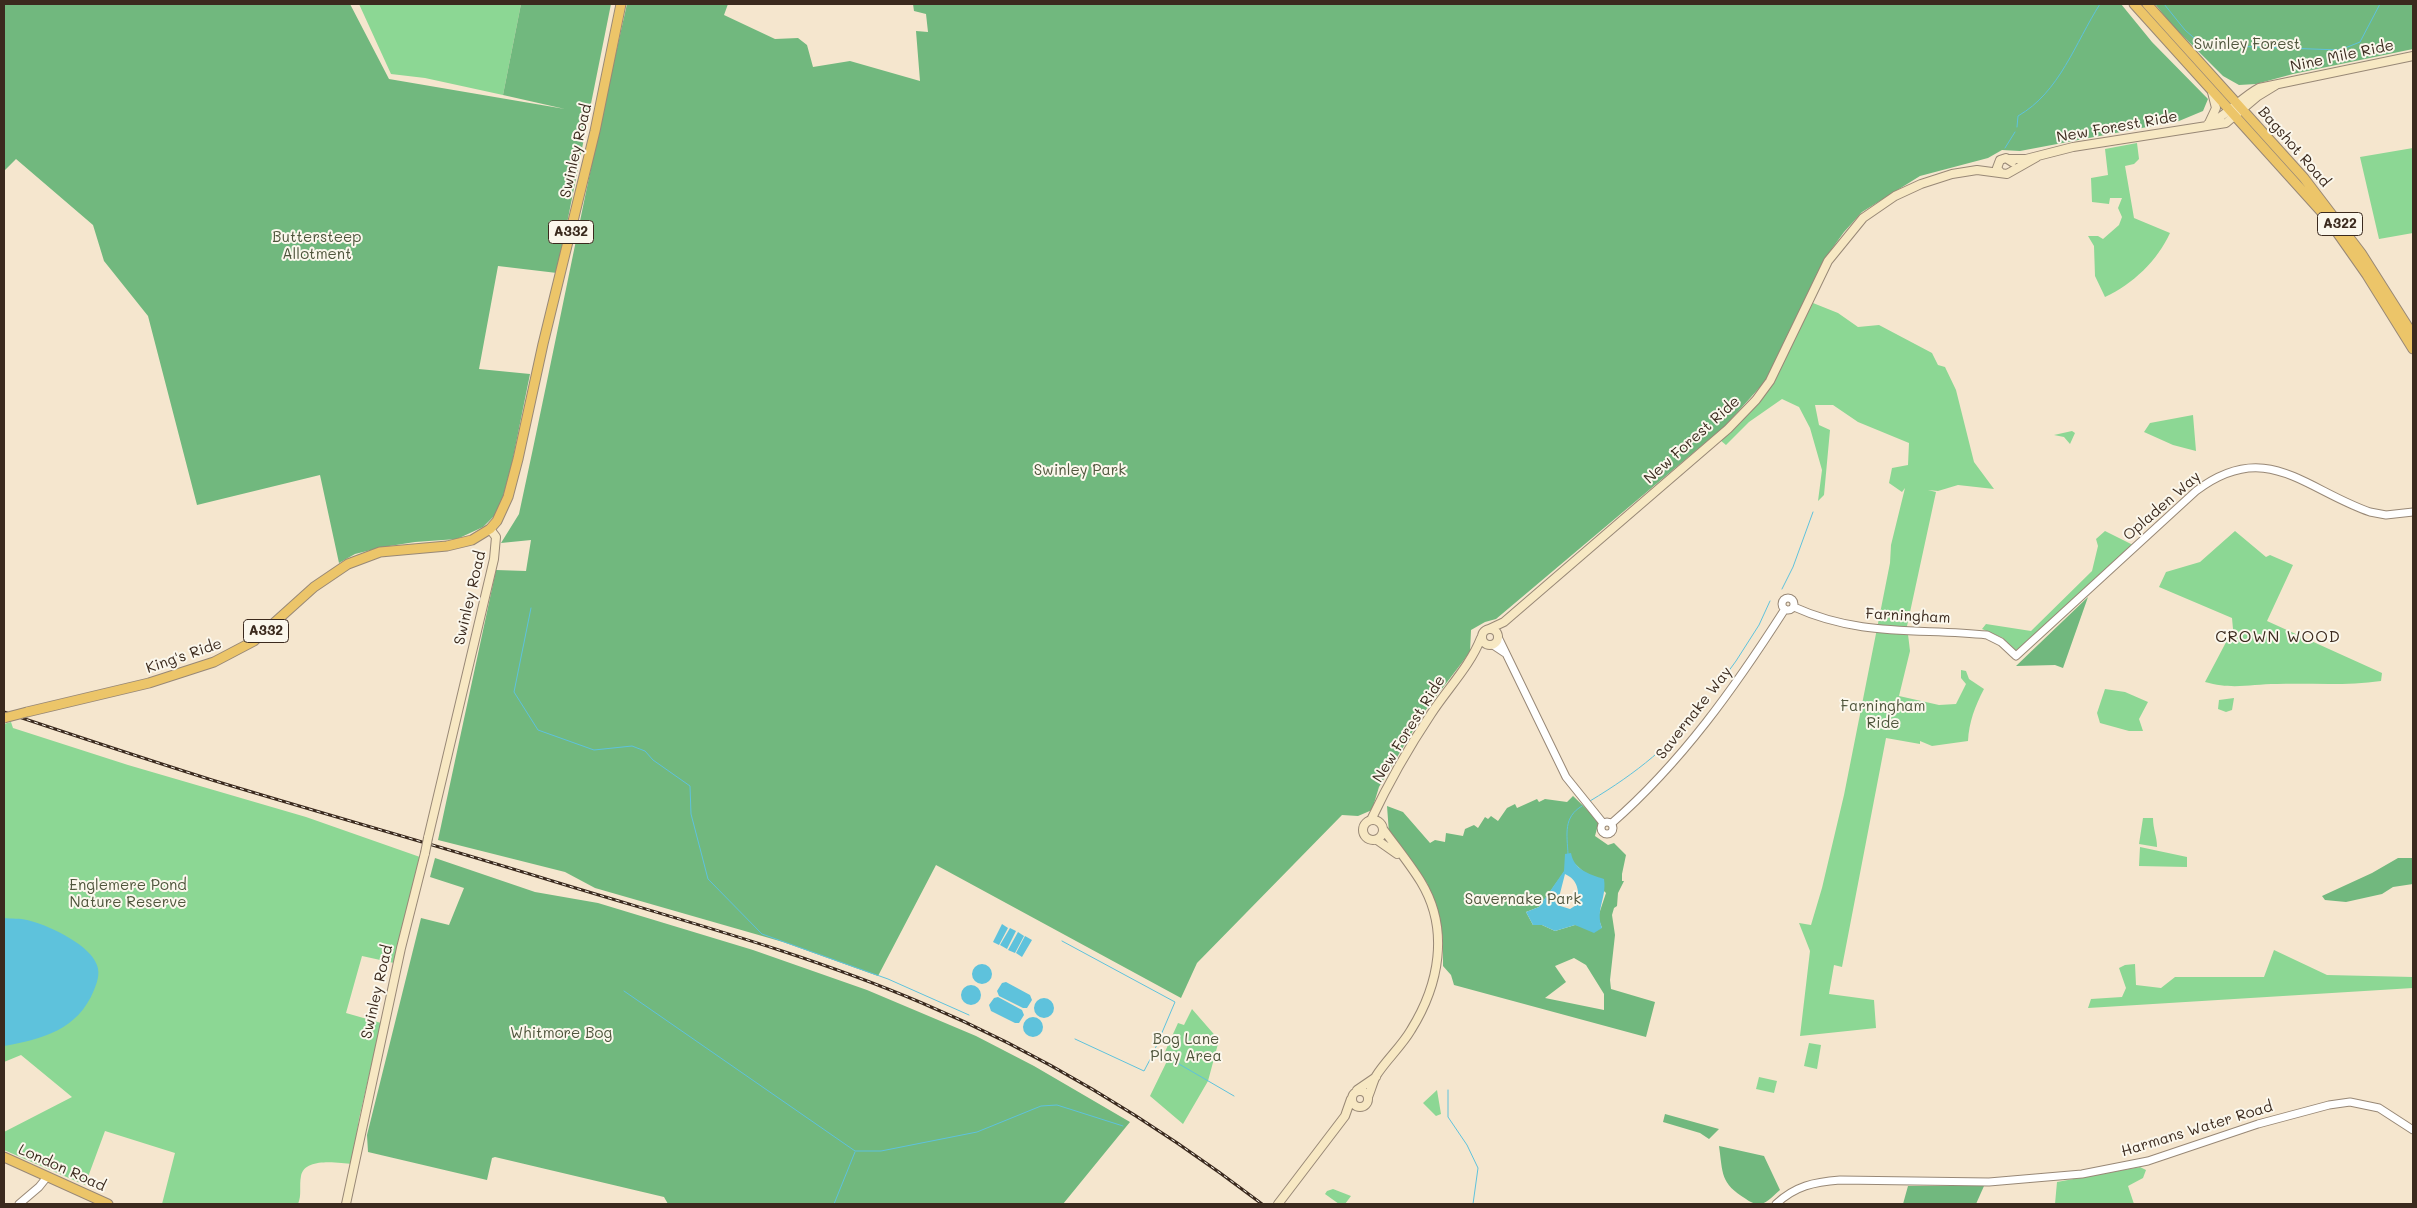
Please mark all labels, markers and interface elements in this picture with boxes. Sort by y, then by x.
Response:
park label: Swinley Forest [2194,35,2300,53]
street label: Nine Mile Ride [2289,36,2395,76]
street label: Swinley Road [556,102,596,200]
street label: Bagshot Road [2254,103,2334,191]
street label: New Forest Ride [2055,107,2179,147]
road number: A322 [2318,212,2362,235]
road number: A332 [548,220,594,243]
park label: Buttersteep Allotment [272,228,362,263]
street label: New Forest Ride [1640,392,1744,488]
park label: Swinley Park [1034,461,1126,479]
street label: Opladen Way [2120,468,2204,544]
street label: Swinley Road [450,549,490,647]
street label: Farningham [1865,605,1951,627]
road number: A332 [244,620,288,642]
district label: CROWN WOOD [2214,627,2342,647]
street label: King's Ride [144,635,224,677]
street label: Savernake Way [1652,663,1736,763]
street label: New Forest Ride [1369,672,1449,786]
park label: Farningham Ride [1841,697,1925,732]
park label: Englemere Pond Nature Reserve [69,876,187,911]
park label: Savernake Park [1465,890,1581,908]
street label: Swinley Road [357,943,397,1041]
park label: Whitmore Bog [510,1024,612,1042]
park label: Bog Lane Play Area [1150,1030,1222,1065]
street label: Harmans Water Road [2119,1097,2275,1161]
street label: London Road [15,1141,109,1195]

